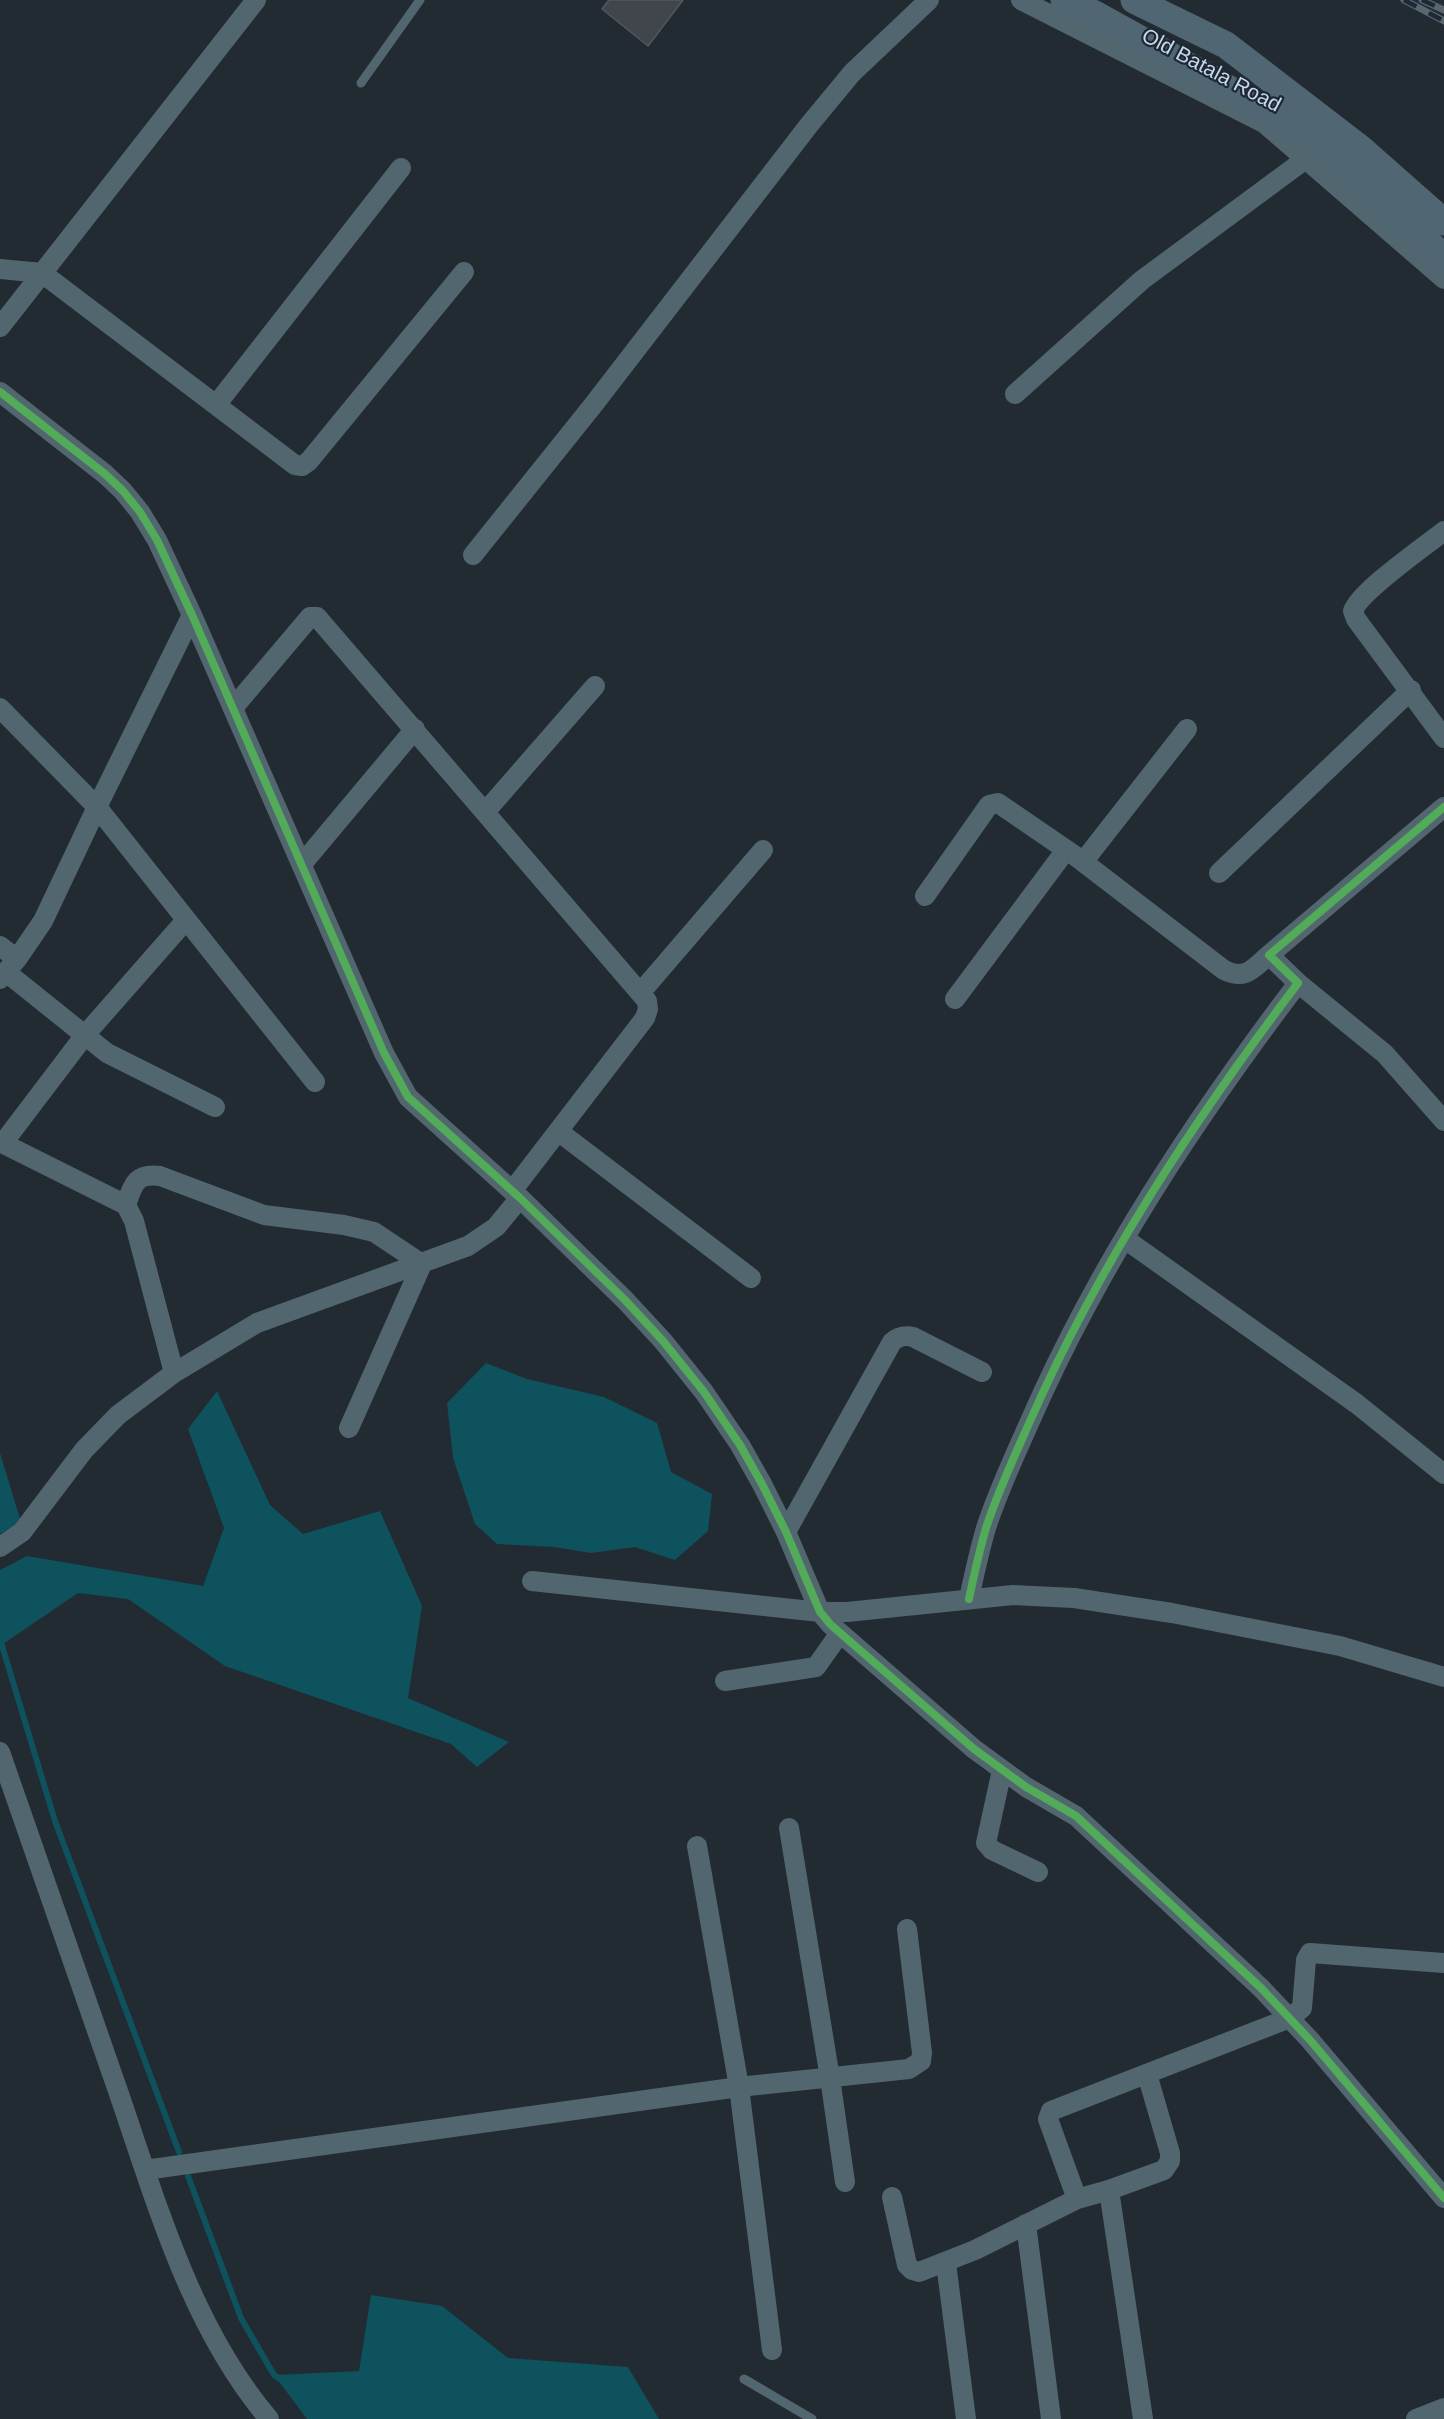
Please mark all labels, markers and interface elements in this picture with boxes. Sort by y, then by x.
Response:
street label: Old Batala Road [1137,24,1285,118]

